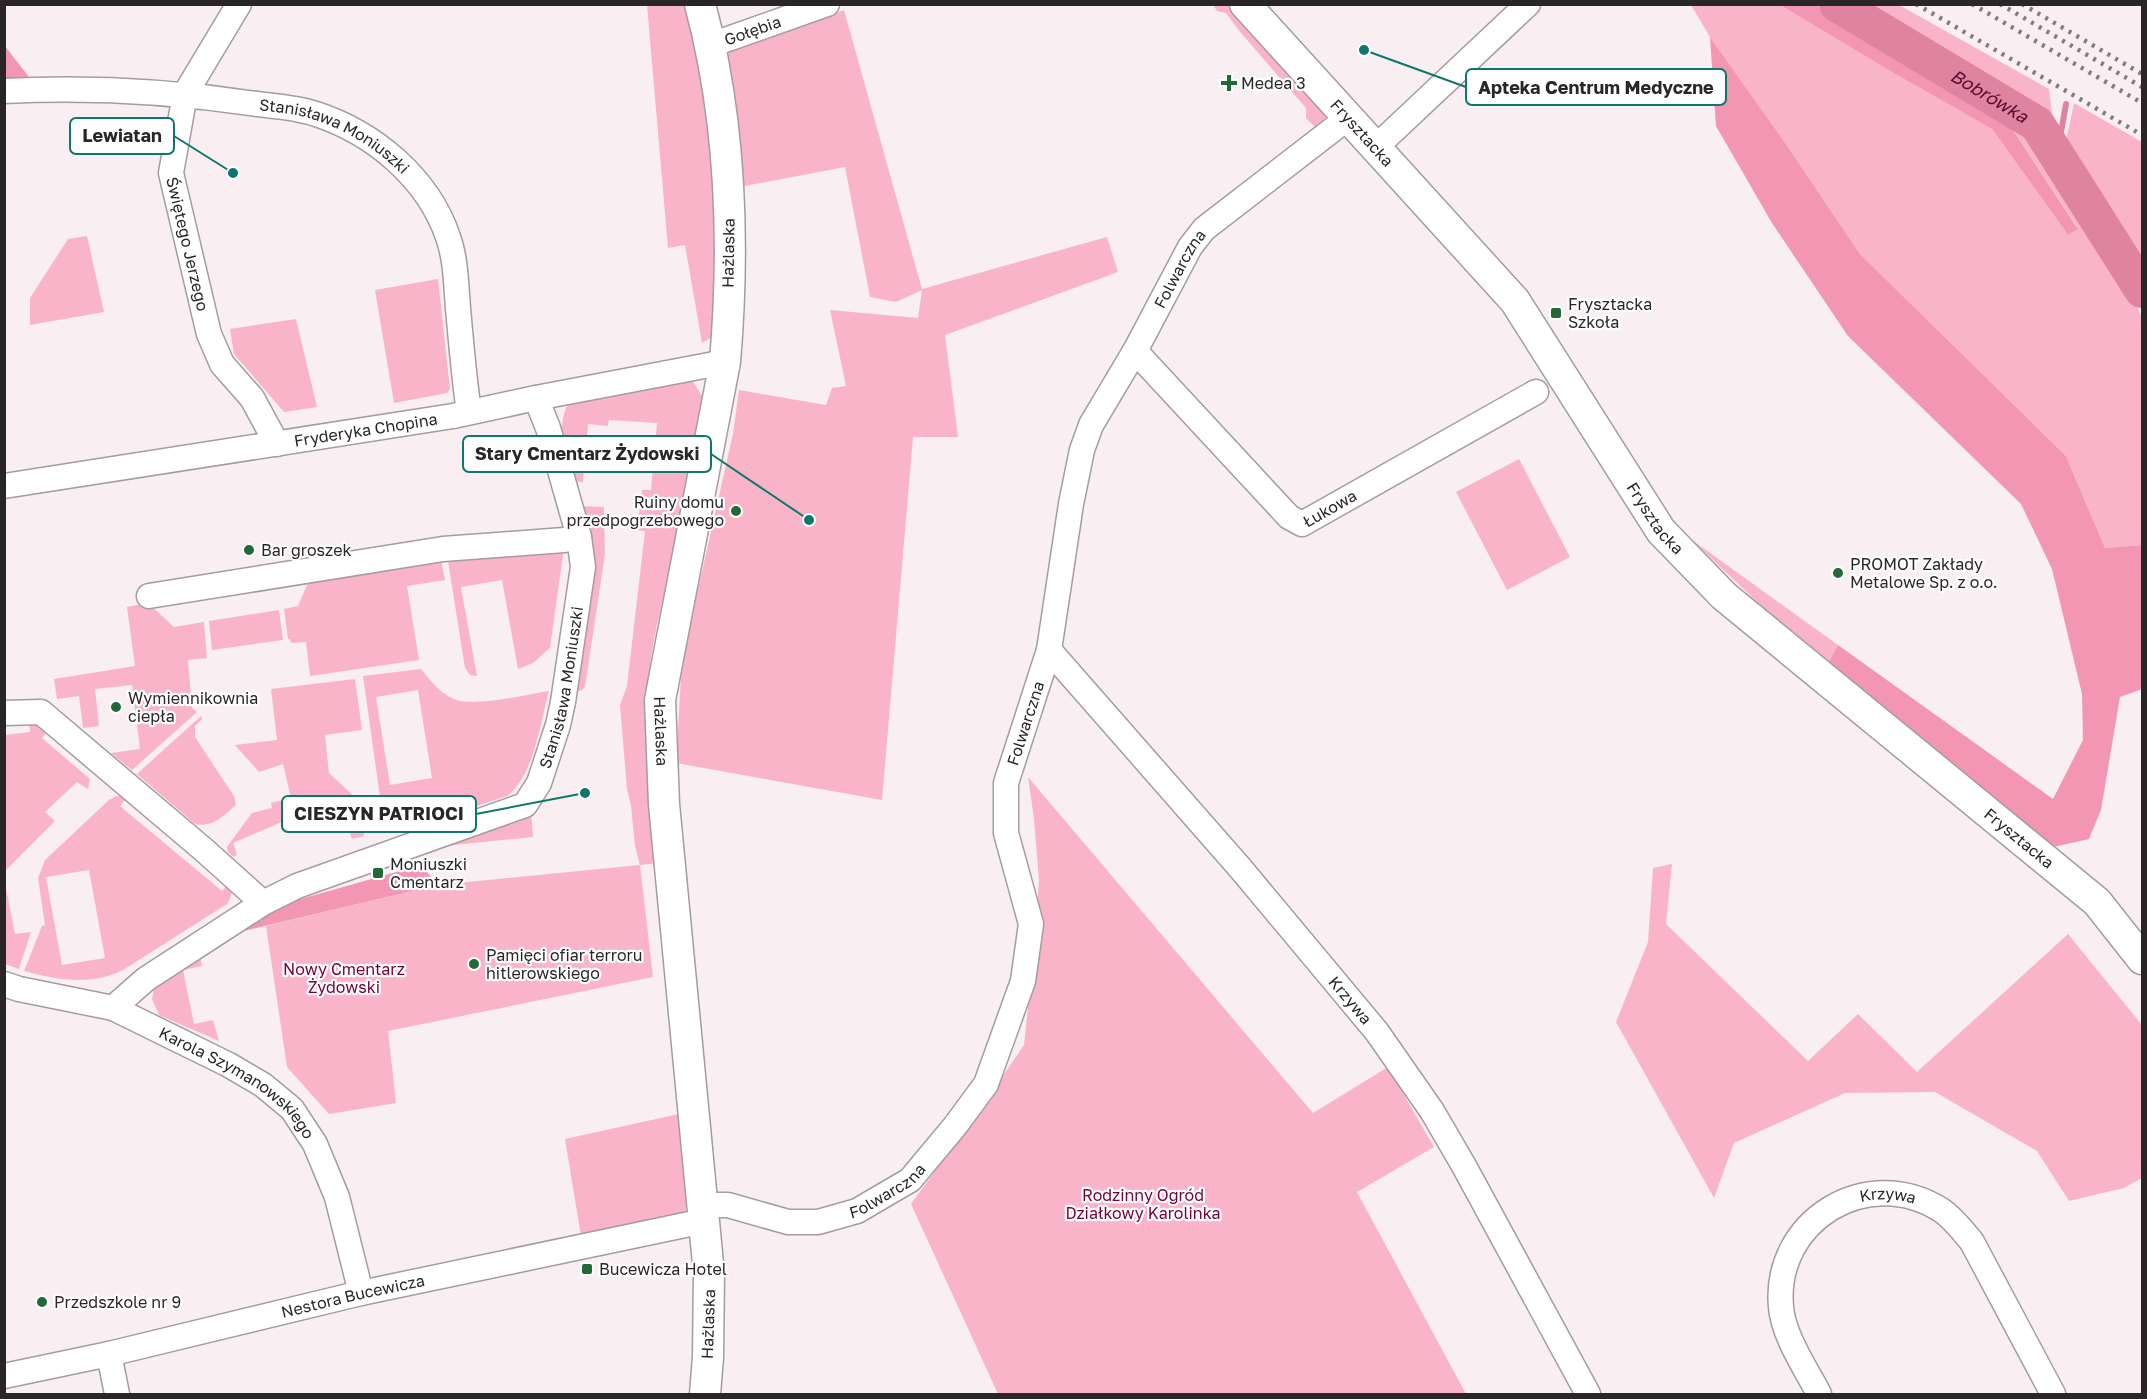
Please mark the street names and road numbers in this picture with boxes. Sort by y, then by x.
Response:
street label: Gołębia [721,11,784,50]
street label: Stanisława Moniuszki [258,94,414,178]
street label: Frysztacka [1326,95,1398,171]
street label: Świętego Jerzego [162,175,213,313]
street label: Hażlaska [717,218,739,288]
street label: Folwarczna [1149,225,1210,312]
street label: Fryderyka Chopina [292,409,439,451]
street label: Frysztacka [1623,478,1688,558]
street label: Łukowa [1299,485,1360,532]
street label: Stanisława Moniuszki [534,605,587,771]
street label: Folwarczna [1002,678,1048,768]
street label: Hażlaska [650,696,673,767]
street label: Frysztacka [1980,804,2058,873]
street label: Krzywa [1325,972,1376,1028]
street label: Karola Szymanowskiego [156,1022,319,1143]
street label: Folwarczna [847,1159,930,1223]
street label: Krzywa [1858,1183,1918,1208]
street label: Nestora Bucewicza [279,1270,426,1322]
street label: Hażlaska [697,1289,719,1359]

